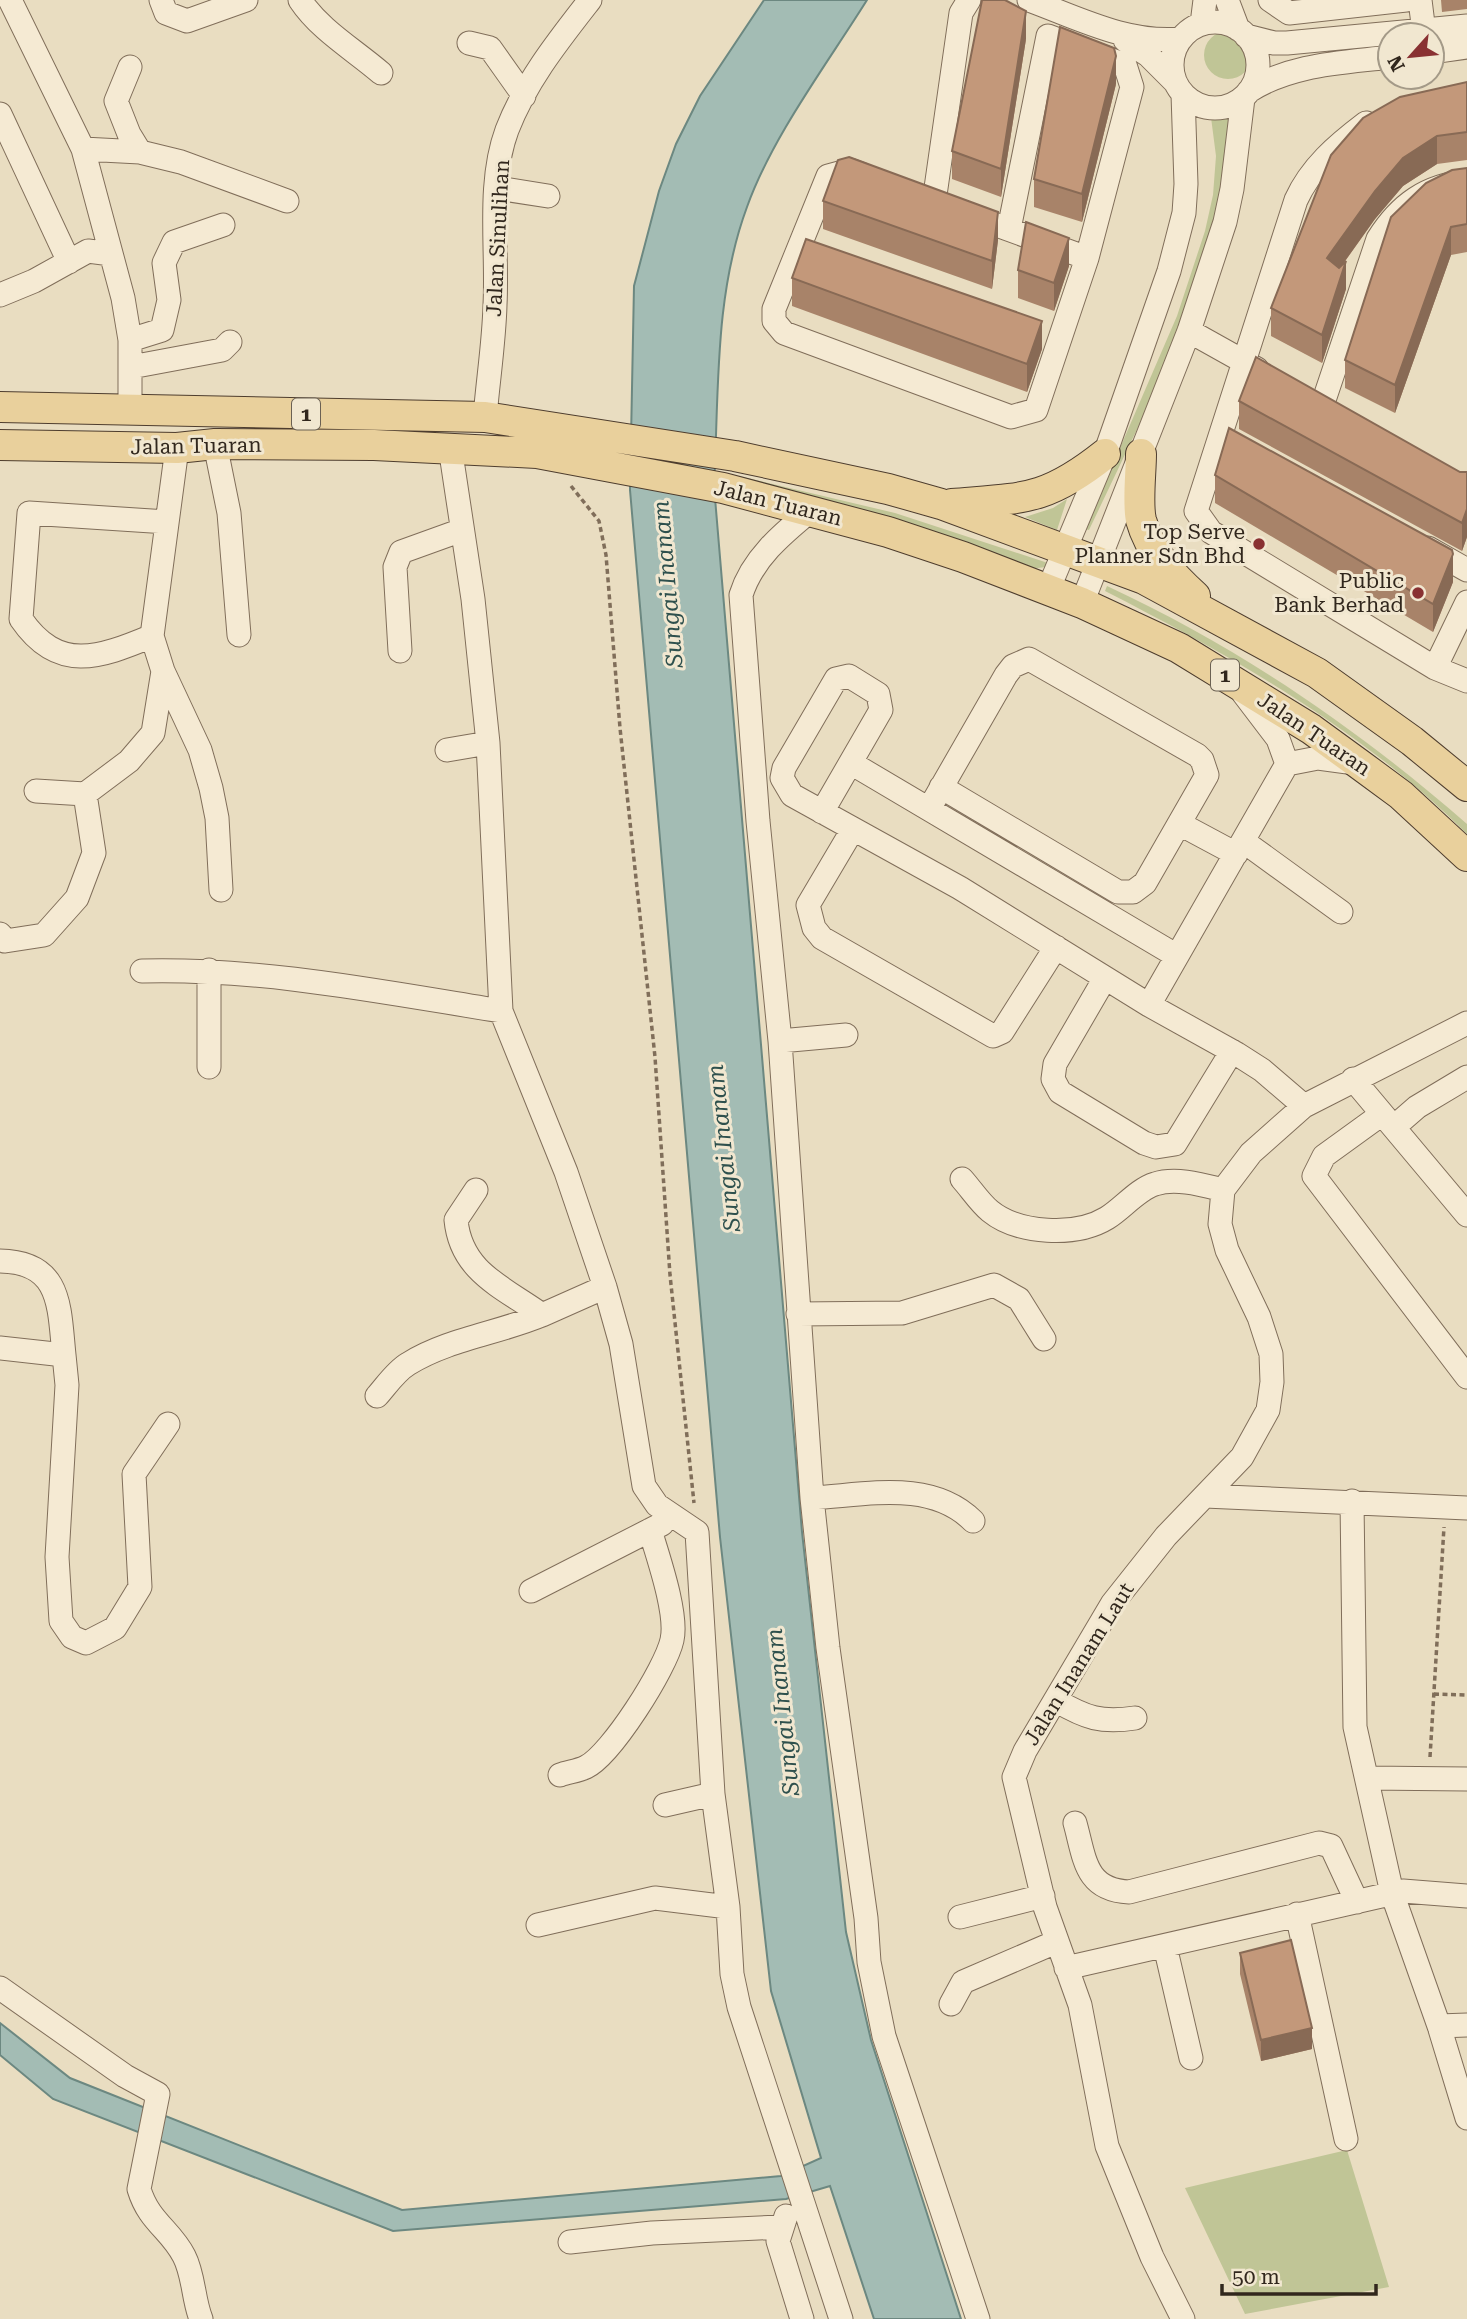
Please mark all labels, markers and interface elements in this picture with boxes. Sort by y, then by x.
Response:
north arrow [1376,21,1446,91]
text: N [1383,51,1410,75]
street label: Jalan Sinulihan [482,158,514,317]
road number: 1 [292,398,320,430]
street label: Jalan Tuaran [130,433,262,459]
street label: Jalan Tuaran [711,475,845,531]
water label: Sungai Inanam [647,499,689,670]
place label: Top Serve Planner Sdn Bhd [1074,520,1246,568]
marker: Top Serve Planner Sdn Bhd [1251,536,1267,552]
place label: Public Bank Berhad [1274,569,1405,617]
marker: Public Bank Berhad [1410,585,1426,601]
road number: 1 [1211,660,1239,690]
street label: Jalan Tuaran [1253,687,1375,781]
water label: Sungai Inanam [702,1063,746,1234]
street label: Jalan Inanam Laut [1019,1578,1139,1750]
water label: Sungai Inanam [761,1627,805,1798]
scale bar [1222,2252,1376,2296]
text: 50 m [1232,2265,1280,2289]

